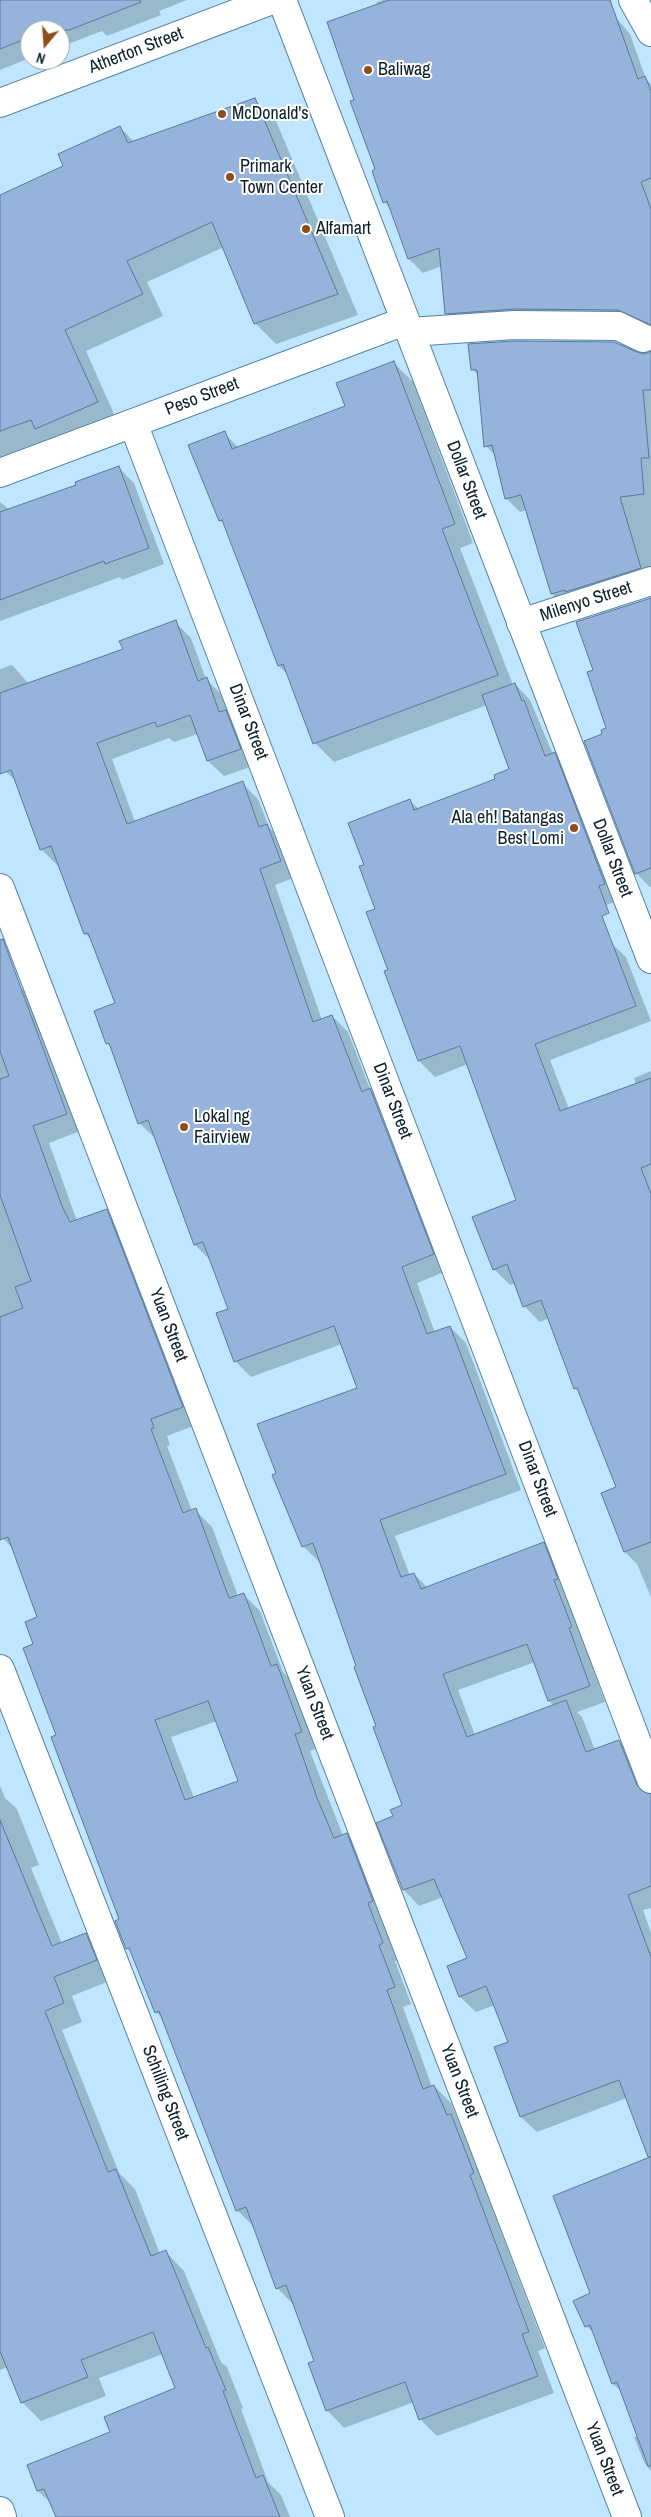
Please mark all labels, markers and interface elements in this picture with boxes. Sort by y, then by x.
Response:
north arrow [20,20,70,70]
street label: Atherton Street [86,23,186,79]
text: N [34,48,47,68]
place label: Baliwag [378,59,431,81]
marker: Baliwag [362,64,374,76]
place label: McDonald's [232,103,309,125]
marker: McDonald's [216,108,228,120]
place label: Primark Town Center [240,156,323,198]
marker: Primark Town Center [224,171,236,183]
place label: Alfamart [316,218,371,240]
marker: Alfamart [300,223,312,235]
street label: Peso Street [162,373,242,421]
street label: Dollar Street [441,438,491,522]
street label: Milenyo Street [537,577,635,627]
street label: Dinar Street [224,681,272,763]
place label: Ala eh! Batangas Best Lomi [452,807,564,850]
street label: Dollar Street [587,816,637,900]
marker: Ala eh! Batangas Best Lomi [568,822,580,834]
street label: Dinar Street [368,1060,416,1142]
place label: Lokal ng Fairview [194,1106,250,1148]
marker: Lokal ng Fairview [178,1121,190,1133]
street label: Yuan Street [144,1285,192,1365]
street label: Dinar Street [513,1438,561,1520]
street label: Yuan Street [290,1663,338,1743]
street label: Yuan Street [435,2041,483,2121]
street label: Schilling Street [137,2042,193,2144]
street label: Yuan Street [580,2419,628,2499]

